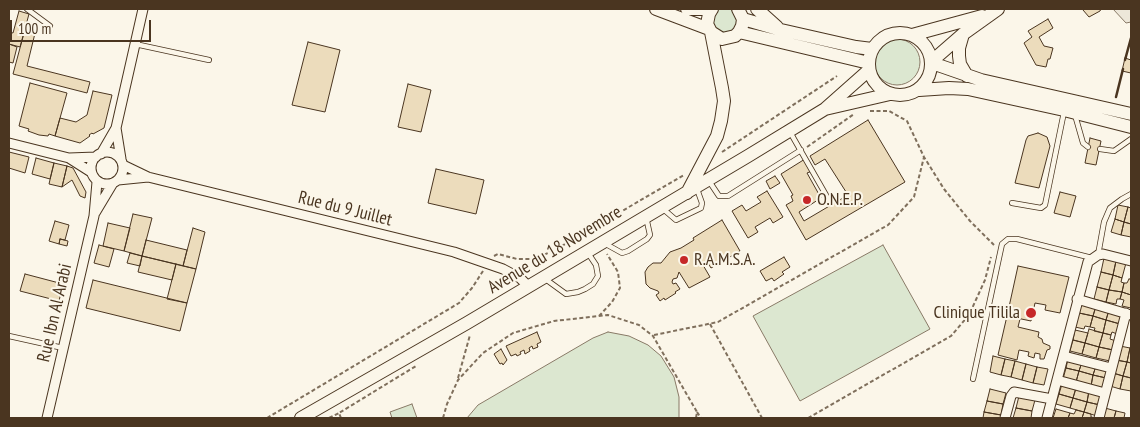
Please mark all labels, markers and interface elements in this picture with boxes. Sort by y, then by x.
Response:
scale bar [12,10,154,42]
text: 100 m [18,19,51,38]
street label: Rue du 9 Juillet [296,187,394,231]
place label: O.N.E.P. [817,189,863,211]
marker: O.N.E.P. [801,194,813,206]
street label: Avenue du 18 Novembre [484,202,626,298]
place label: R.A.M.S.A. [694,249,756,271]
marker: R.A.M.S.A. [678,254,690,266]
street label: Rue Ibn Al Arabi [33,262,77,364]
place label: Clinique Tilila [934,302,1020,324]
marker: Clinique Tilila [1024,306,1038,320]

